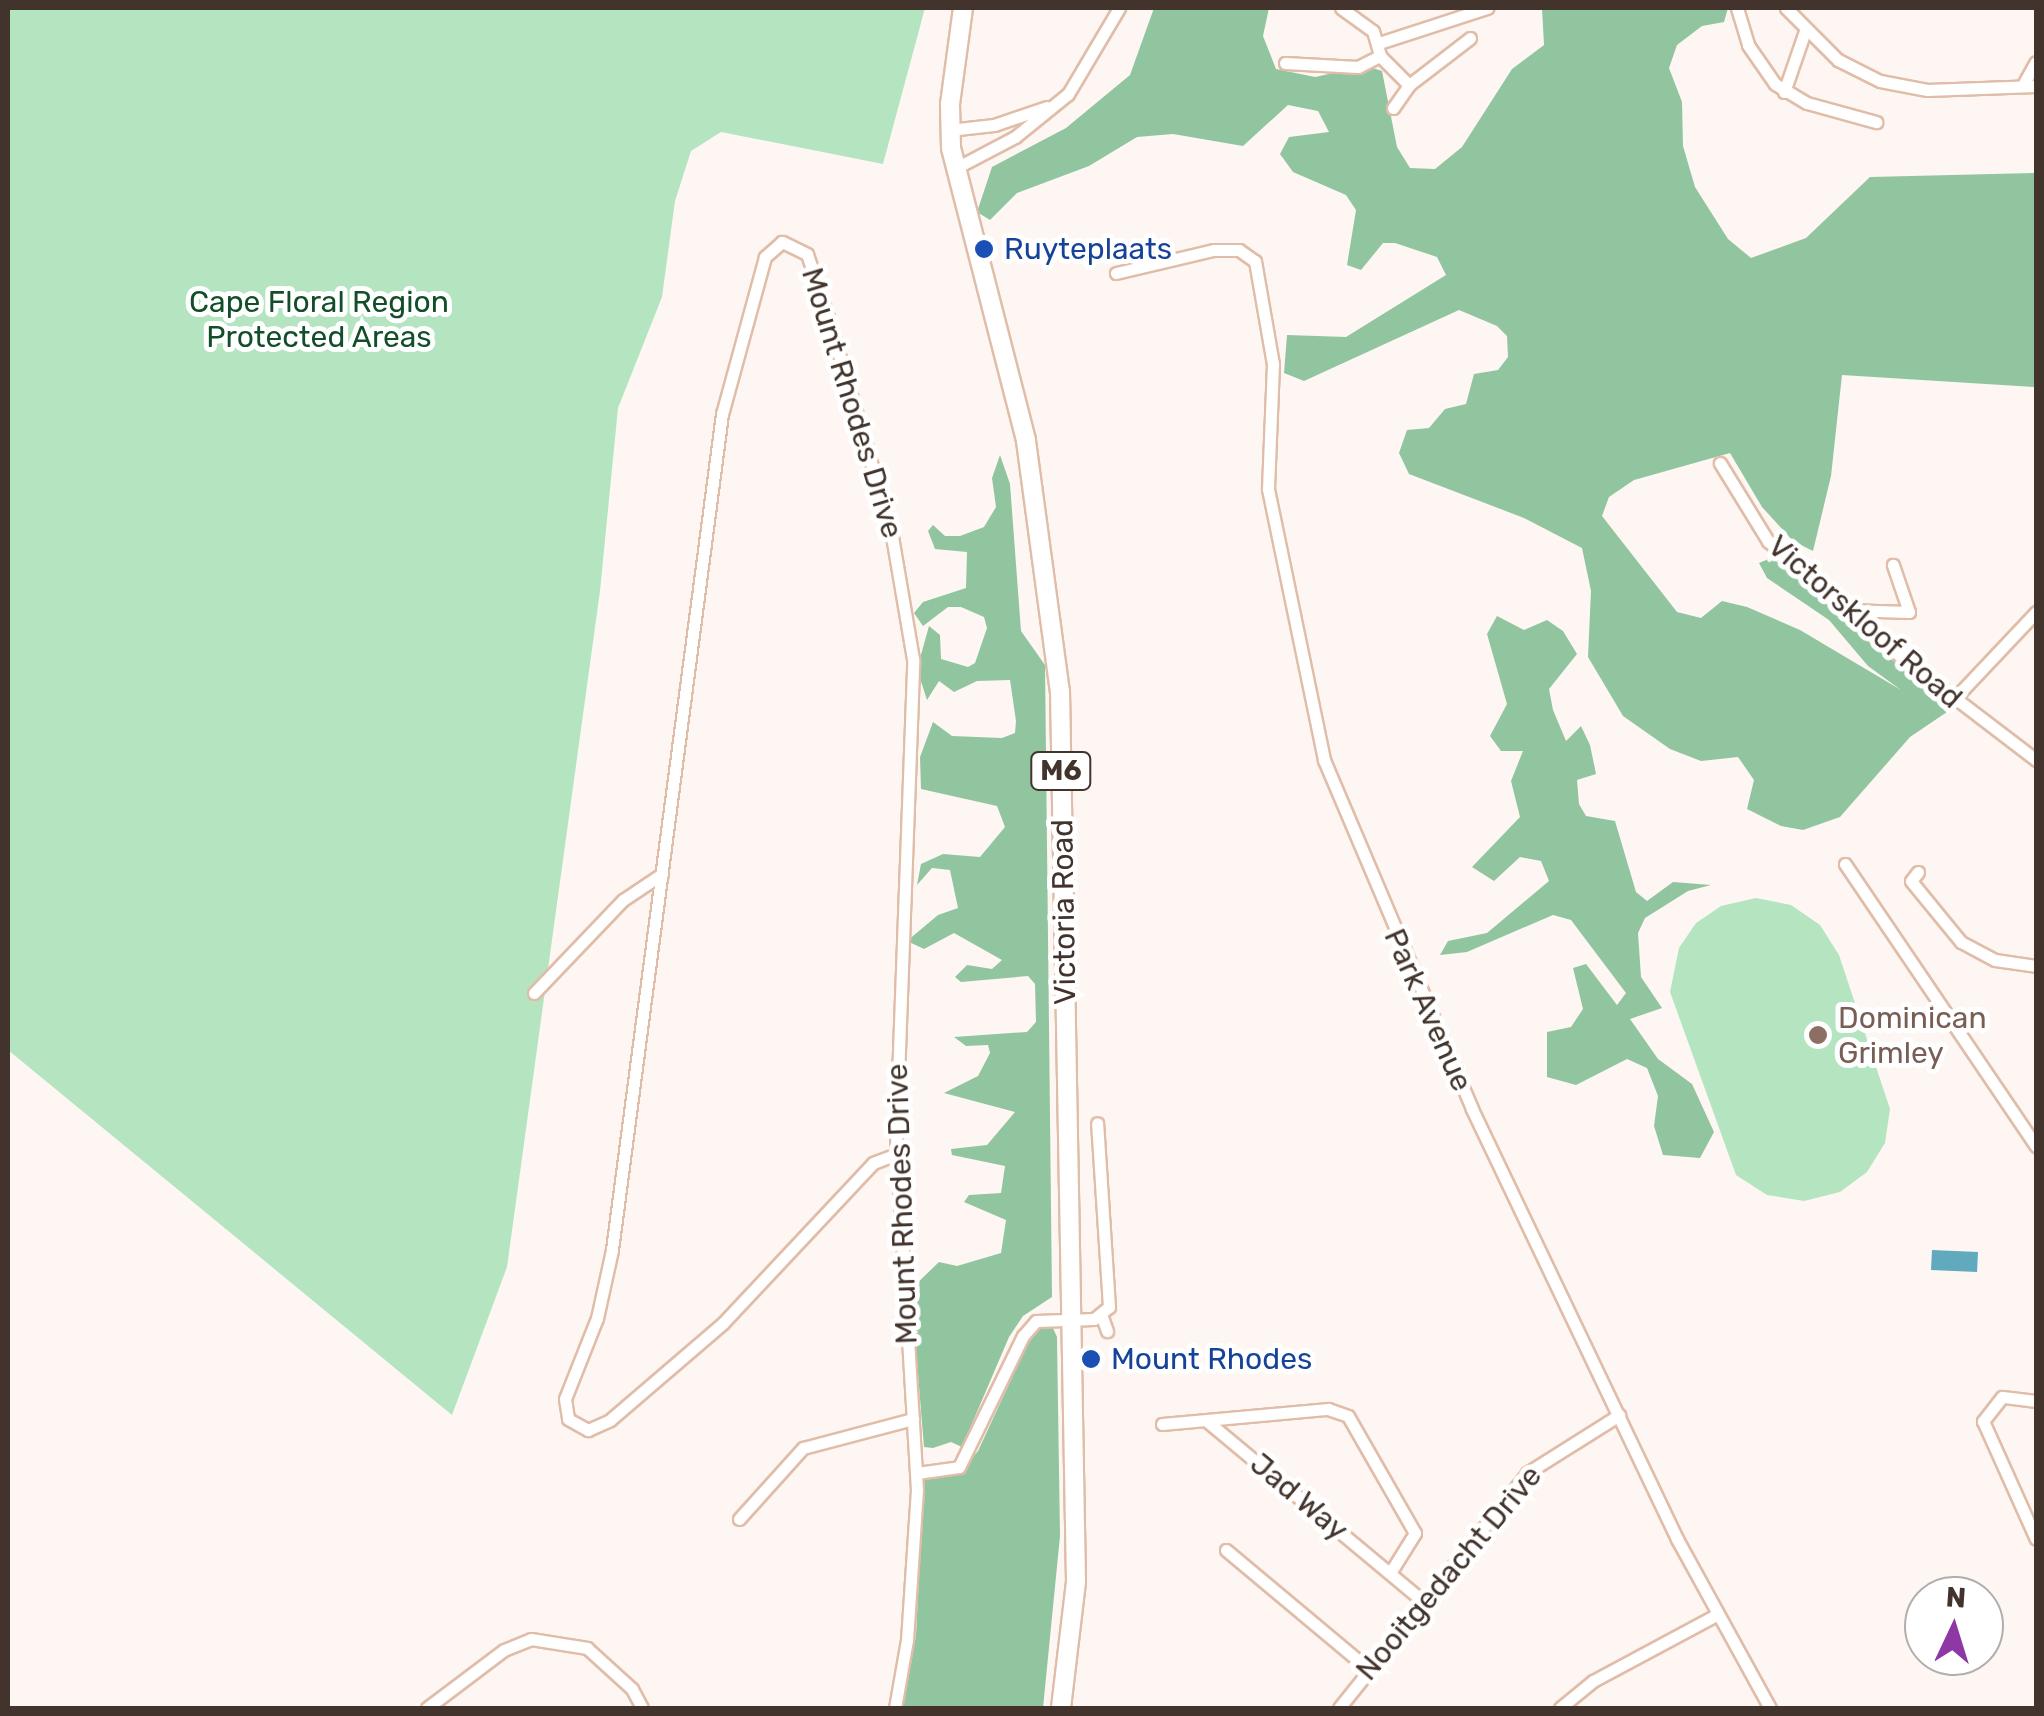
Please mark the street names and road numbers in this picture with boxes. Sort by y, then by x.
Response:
street label: Mount Rhodes Drive [794,263,910,543]
street label: Victorskloof Road [1760,528,1970,716]
road number: M6 [1028,748,1094,794]
street label: Victoria Road [1044,819,1084,1005]
street label: Park Avenue [1376,923,1480,1097]
street label: Mount Rhodes Drive [879,1063,925,1345]
street label: Jad Way [1243,1446,1355,1548]
street label: Nooitgedacht Drive [1349,1458,1549,1688]

